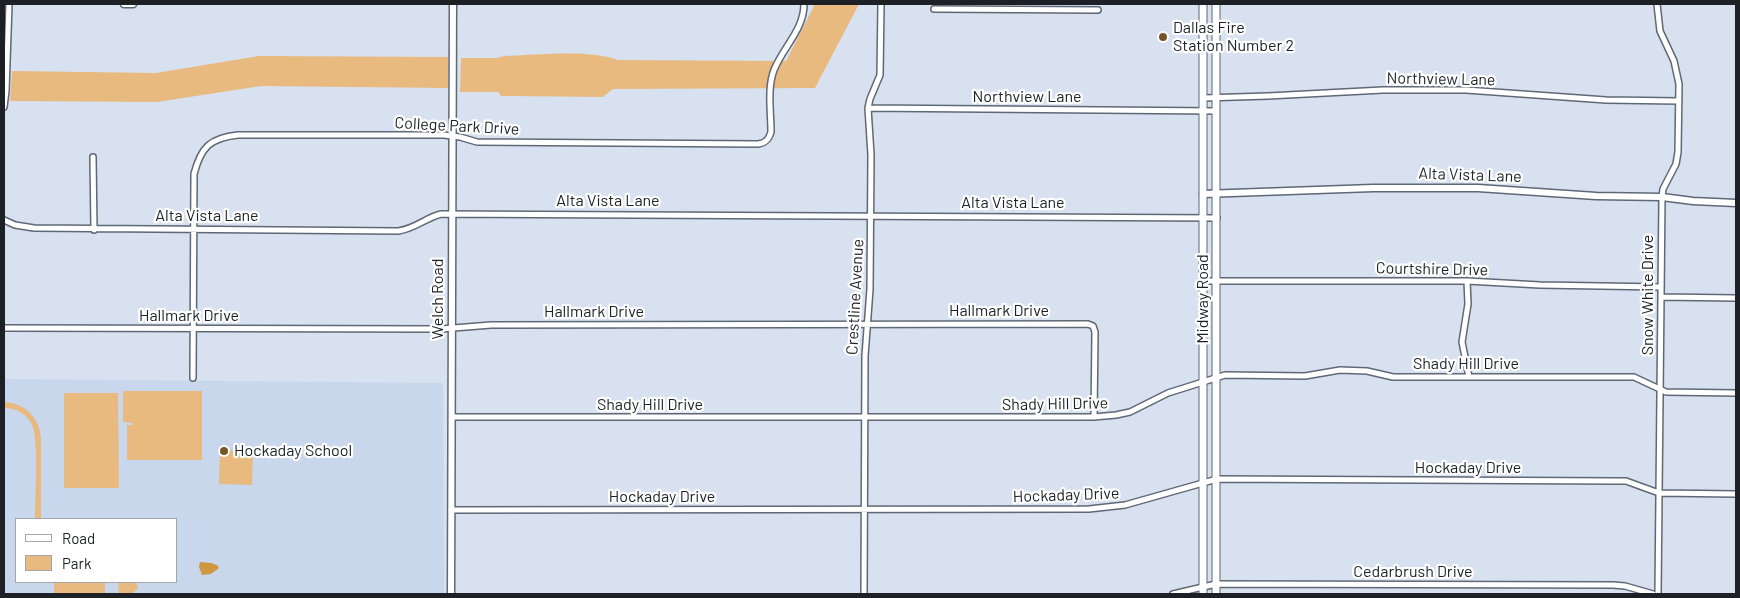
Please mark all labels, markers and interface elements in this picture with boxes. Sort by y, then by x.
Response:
place label: Dallas Fire Station Number 2 [1173,18,1294,56]
marker: Dallas Fire Station Number 2 [1157,31,1169,43]
street label: Northview Lane [1386,68,1496,90]
street label: Northview Lane [973,87,1081,107]
street label: College Park Drive [394,113,520,139]
street label: Alta Vista Lane [1418,164,1522,186]
street label: Alta Vista Lane [556,191,660,211]
street label: Alta Vista Lane [961,193,1065,213]
street label: Alta Vista Lane [155,206,259,226]
street label: Snow White Drive [1638,235,1658,355]
street label: Crestline Avenue [842,238,868,356]
street label: Midway Road [1193,254,1213,344]
street label: Courtshire Drive [1376,258,1488,280]
street label: Welch Road [428,259,448,339]
street label: Hallmark Drive [949,301,1049,321]
street label: Hallmark Drive [544,302,644,322]
street label: Hallmark Drive [139,306,239,326]
street label: Shady Hill Drive [1413,354,1519,374]
street label: Shady Hill Drive [1002,393,1108,415]
street label: Shady Hill Drive [597,395,703,415]
place label: Hockaday School [234,441,352,461]
marker: Hockaday School [218,445,230,457]
street label: Hockaday Drive [1415,458,1521,478]
street label: Hockaday Drive [1012,484,1120,506]
street label: Hockaday Drive [609,487,715,507]
legend [15,518,178,583]
text: Road [62,529,95,547]
text: Park [62,554,91,572]
street label: Cedarbrush Drive [1353,562,1473,582]

